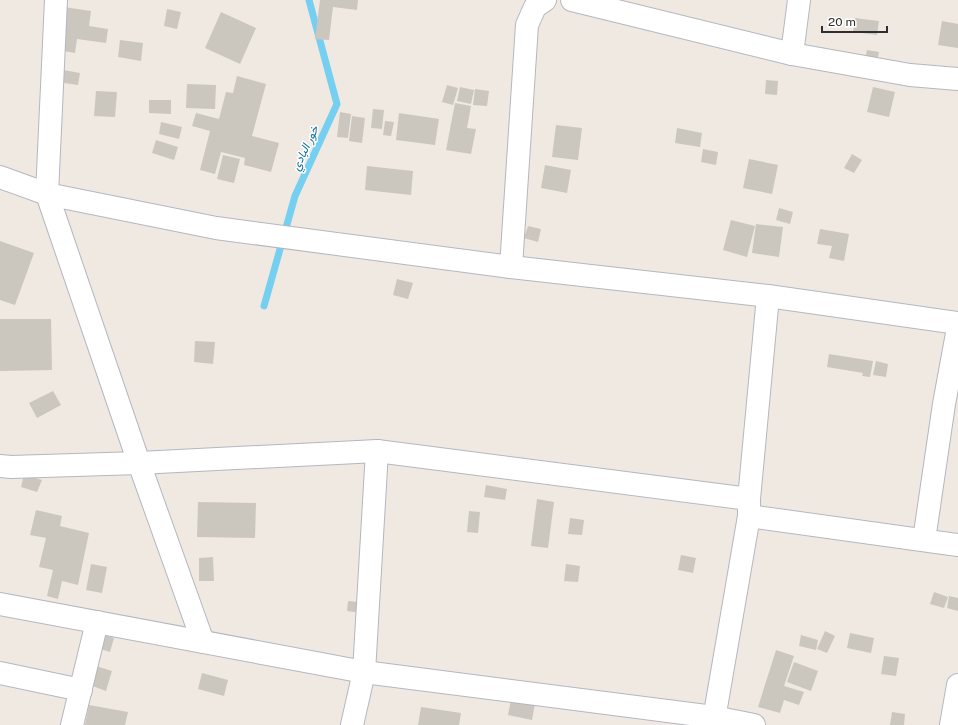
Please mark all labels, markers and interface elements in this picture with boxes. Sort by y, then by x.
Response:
scale bar [822,8,887,34]
text: 20 m [828,15,856,29]
water label: خور البادي [288,122,325,174]

